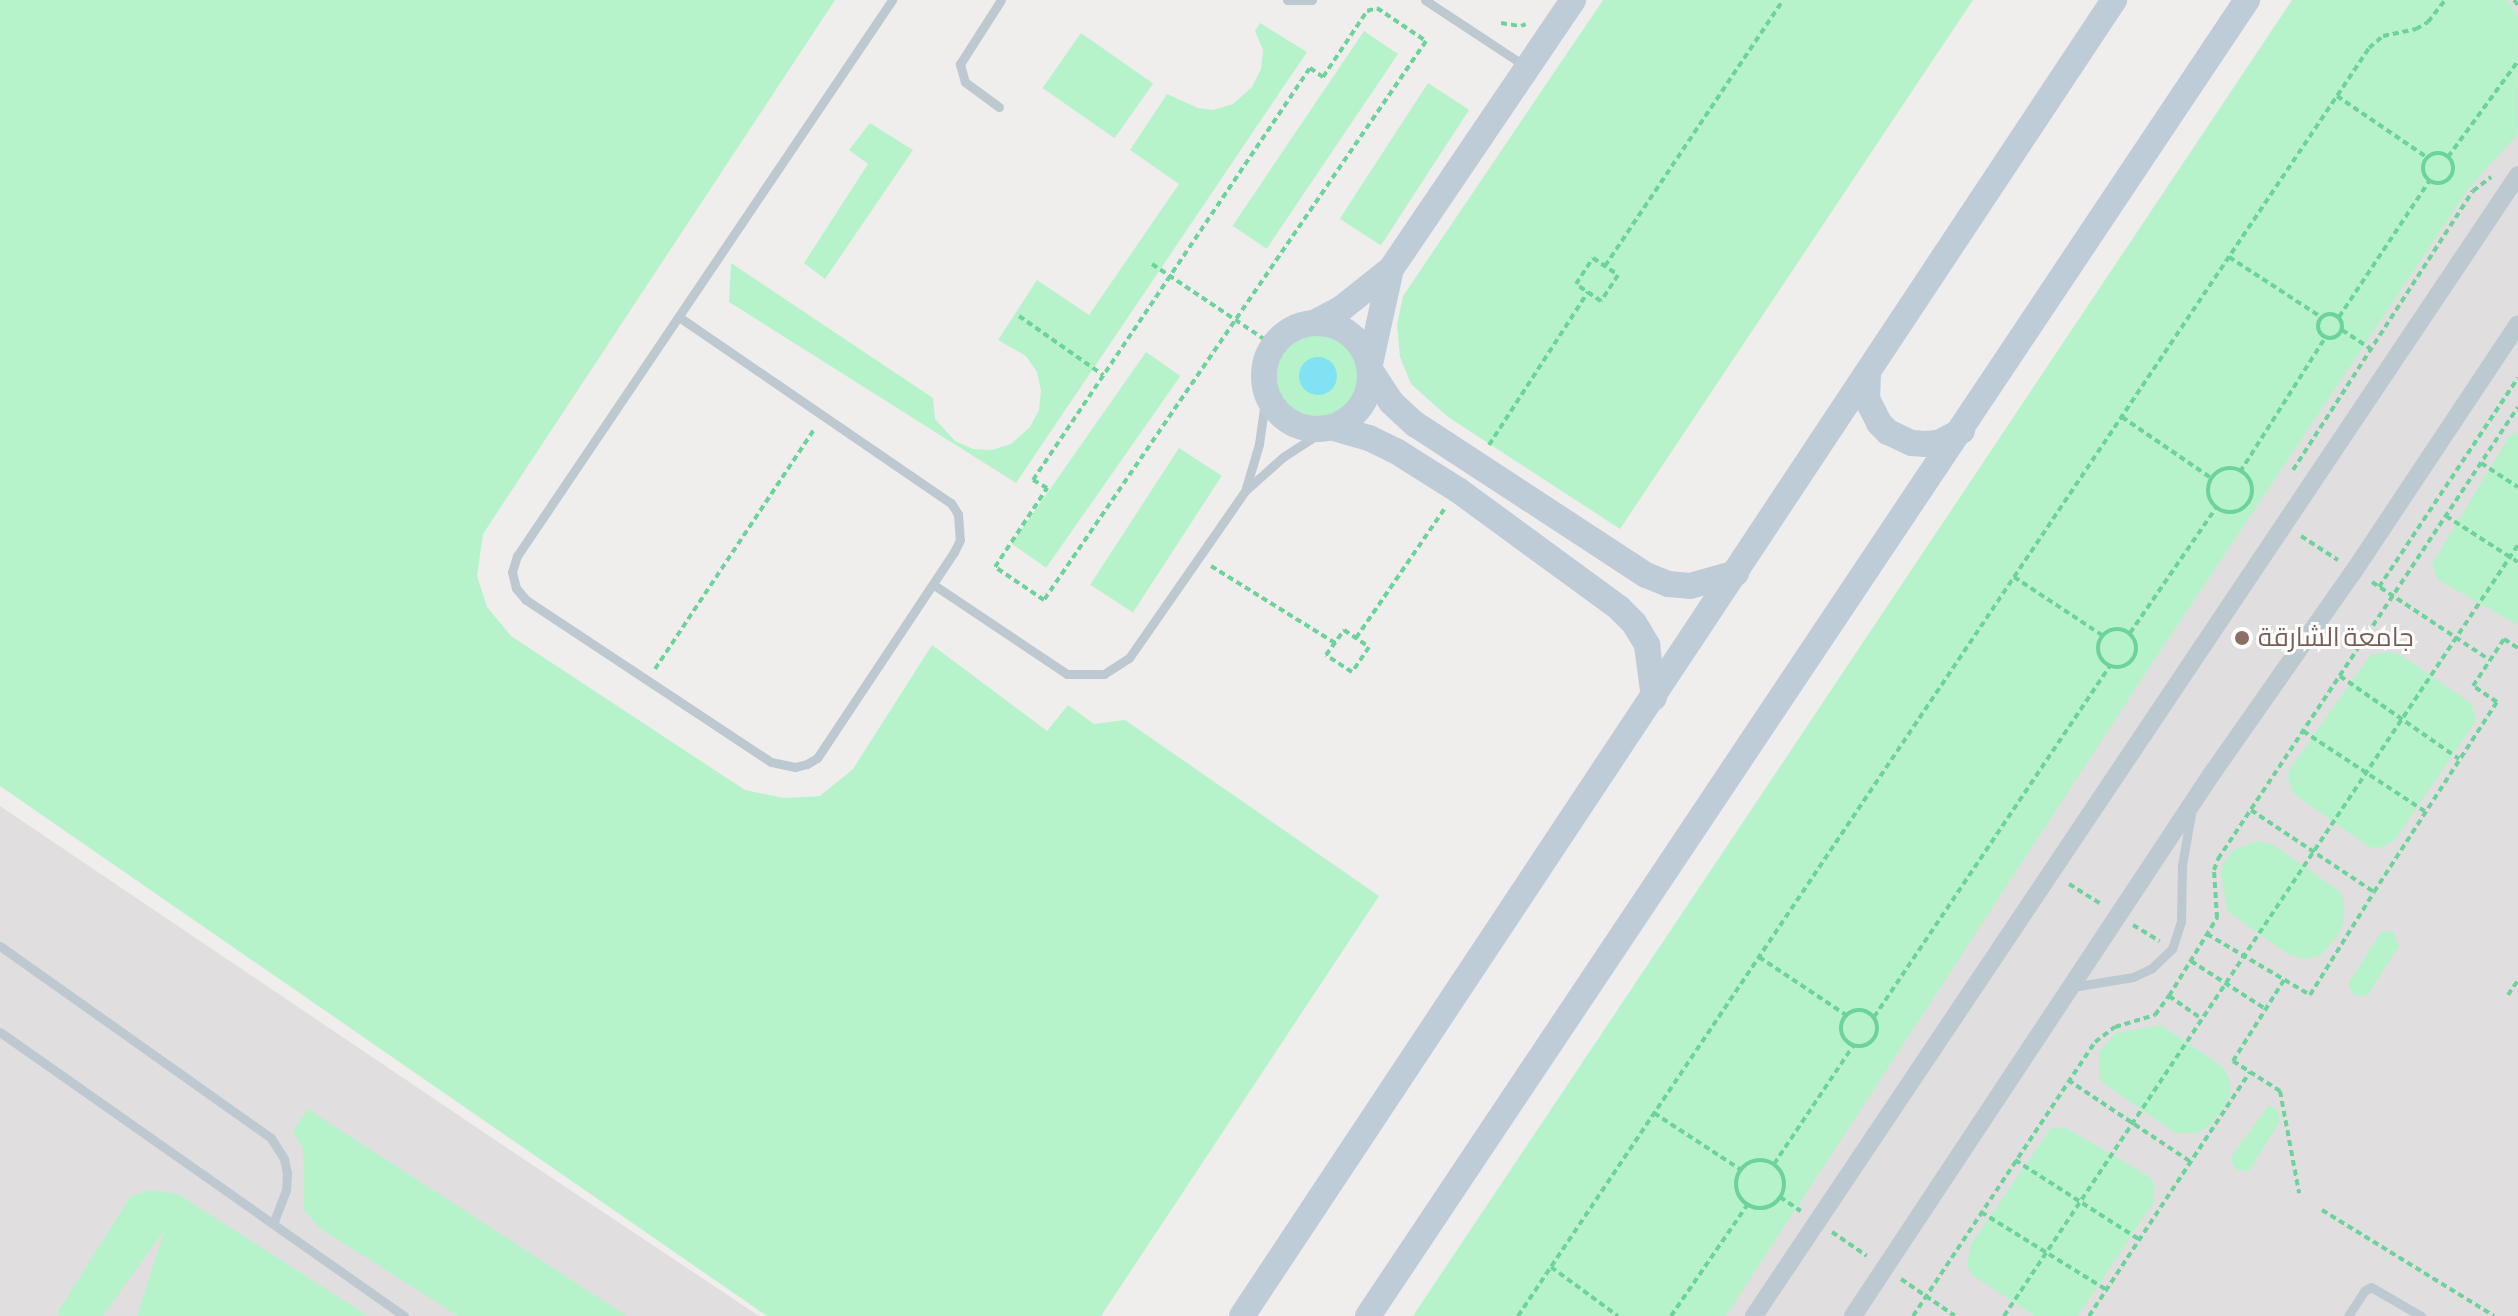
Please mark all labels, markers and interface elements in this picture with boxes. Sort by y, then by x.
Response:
place label: جامعة الشارقة [2258,622,2414,654]
marker: جامعة الشارقة [2233,629,2251,647]

